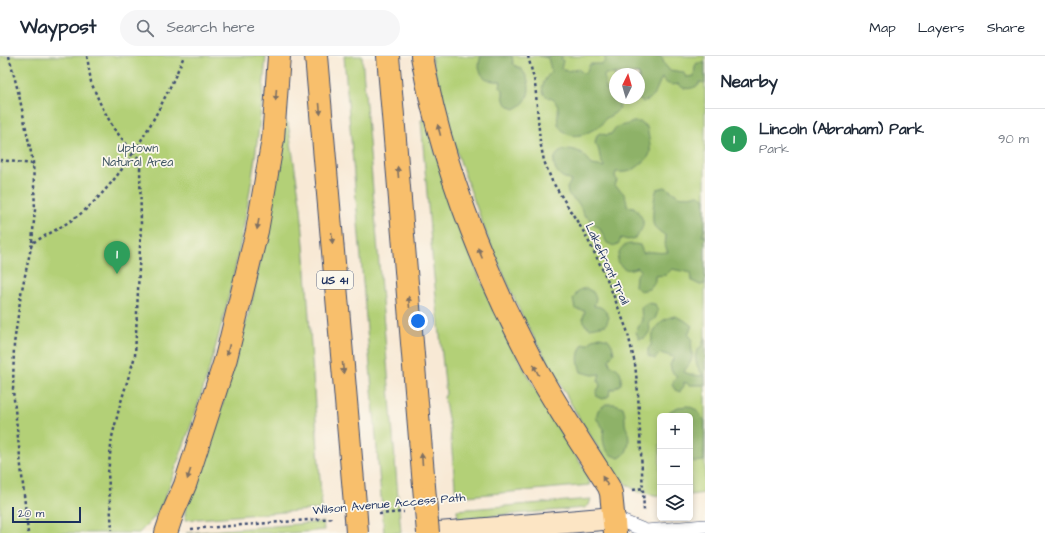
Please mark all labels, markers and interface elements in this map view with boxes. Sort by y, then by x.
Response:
search box [120,10,400,46]
text: Waypost [20,14,96,41]
icon: search [134,17,156,39]
text: Search here [166,17,255,38]
text: Map [869,18,896,38]
text: Layers [918,18,965,38]
text: Share [987,18,1025,38]
north arrow [609,68,645,104]
text: Nearby [721,70,778,94]
one-way arrow [273,89,280,101]
one-way arrow [317,103,324,115]
text: Lincoln (Abraham) Park [759,119,924,140]
one-way arrow [435,124,441,136]
text: 1 [733,130,735,148]
text: 90 m [998,130,1029,148]
park label: Uptown Natural Area [103,140,173,171]
text: Park [759,140,789,158]
one-way arrow [395,166,401,178]
one-way arrow [255,217,261,230]
street label: Lakefront Trail [581,220,633,308]
one-way arrow [328,232,335,244]
pin: 1 [104,241,130,274]
one-way arrow [477,247,483,259]
road number: US 41 [317,271,353,289]
one-way arrow [405,296,412,308]
your location [408,311,428,331]
one-way arrow [225,344,231,356]
one-way arrow [340,362,347,374]
one-way arrow [533,364,540,376]
map controls [657,413,693,521]
button: + [657,413,693,449]
button: − [657,449,693,485]
one-way arrow [418,453,425,465]
one-way arrow [186,468,192,480]
one-way arrow [601,475,608,487]
button: layers [657,485,693,521]
street label: Wilson Avenue Access Path [312,489,466,519]
scale bar [12,505,81,524]
text: 20 m [18,506,44,521]

